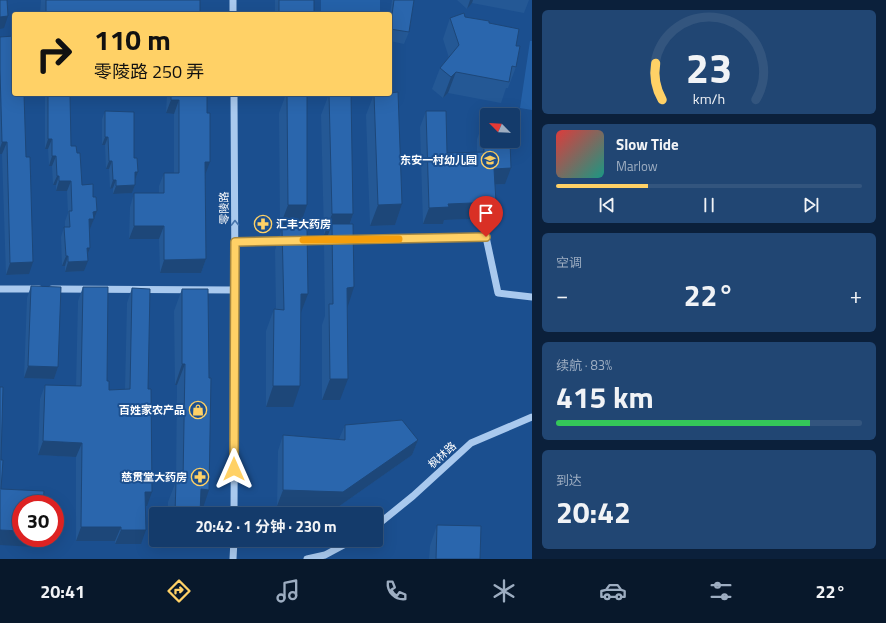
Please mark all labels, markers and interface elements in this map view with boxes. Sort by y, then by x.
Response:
text: 110 m [94,18,171,61]
icon: right [28,28,80,80]
text: 23 [686,36,732,99]
text: 零陵路 250 弄 [94,58,204,85]
text: km/h [693,88,725,110]
north arrow [480,108,520,148]
map controls [480,108,520,148]
text: Slow Tide [616,133,679,156]
school or university icon: 东安一村幼儿园 [480,150,500,170]
place label: 东安一村幼儿园 [400,152,477,168]
text: Marlow [616,156,658,176]
street label: 零陵路 [216,191,232,225]
icon: previous [596,194,618,216]
icon: pause [698,194,720,216]
icon: next [800,194,822,216]
pin [469,196,503,237]
icon: arrive [475,202,497,224]
pharmacy icon: 汇丰大药房 [253,214,273,234]
place label: 汇丰大药房 [276,216,331,232]
one-way arrow [231,220,239,226]
text: 空调 [556,252,582,272]
text: 22° [684,272,734,318]
text: − [556,278,568,312]
text: + [850,278,862,312]
text: 续航 · 83% [556,355,612,375]
text: 415 km [556,374,654,420]
shop icon: 百姓家农产品 [188,400,208,420]
place label: 百姓家农产品 [119,402,185,418]
street label: 枫林路 [424,438,460,472]
position arrow [213,448,255,490]
pharmacy icon: 慈贯堂大药房 [190,467,210,487]
place label: 慈贯堂大药房 [121,469,187,485]
text: 到达 [556,470,582,490]
text: 20:42 [556,489,631,535]
speed limit sign: 30 [12,495,64,547]
text: 20:42 · 1 分钟 · 230 m [195,515,337,538]
icon: directions [165,577,193,605]
icon: music [274,577,302,605]
icon: phone [382,577,410,605]
icon: climate [490,577,518,605]
icon: car [599,577,627,605]
icon: filters [707,577,735,605]
text: 20:41 [40,578,85,605]
text: 22° [816,578,846,605]

